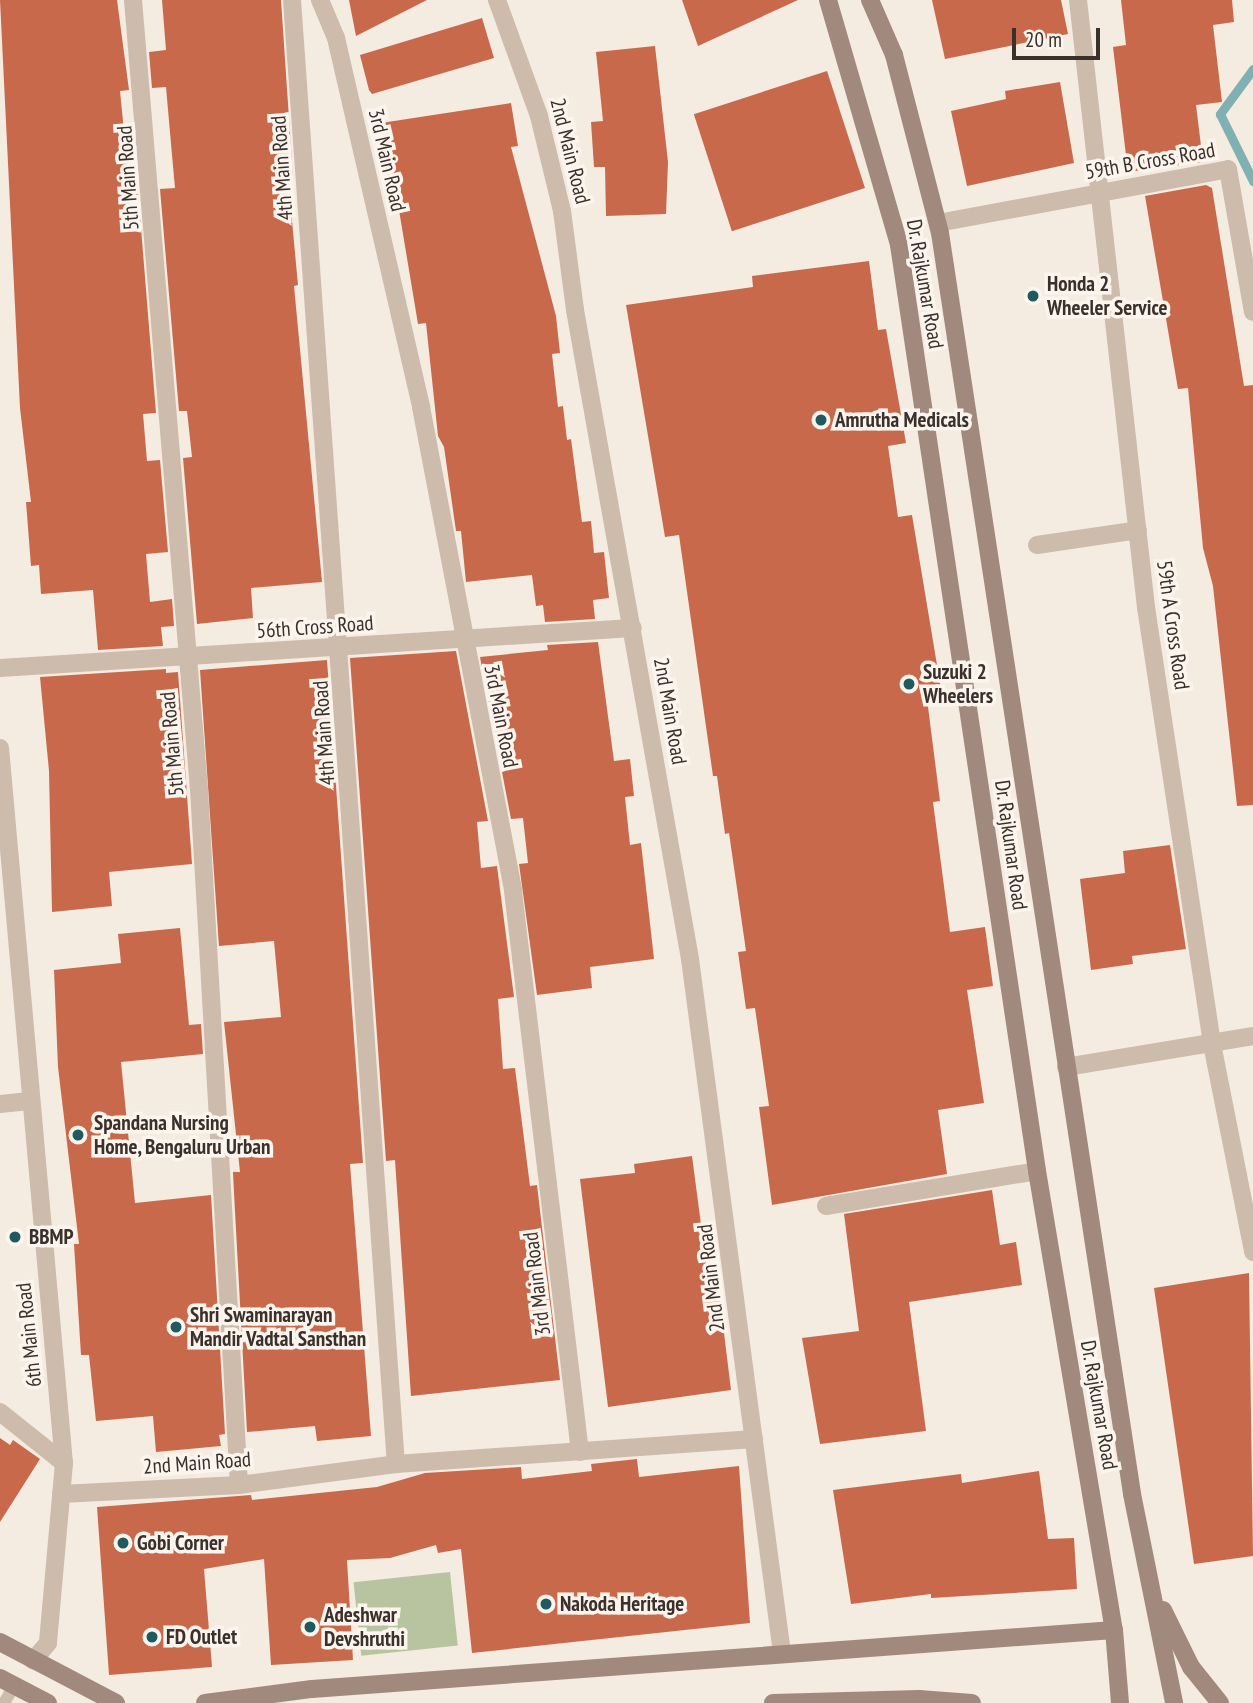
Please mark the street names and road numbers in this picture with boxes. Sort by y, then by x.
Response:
street label: 2nd Main Road [545,96,595,206]
street label: 3rd Main Road [363,106,411,214]
street label: 4th Main Road [266,115,298,221]
street label: 5th Main Road [112,125,144,231]
street label: 59th B Cross Road [1083,137,1217,185]
street label: Dr. Rajkumar Road [901,217,949,351]
street label: 59th A Cross Road [1151,558,1195,692]
street label: 56th Cross Road [256,610,374,644]
street label: 2nd Main Road [648,656,692,766]
street label: 3rd Main Road [479,662,523,770]
street label: 4th Main Road [308,680,340,786]
street label: 5th Main Road [155,691,189,797]
street label: Dr. Rajkumar Road [989,778,1033,912]
street label: 2nd Main Road [692,1223,730,1333]
street label: 3rd Main Road [518,1231,556,1337]
street label: 6th Main Road [11,1282,47,1388]
street label: Dr. Rajkumar Road [1075,1338,1123,1472]
street label: 2nd Main Road [142,1447,252,1479]

